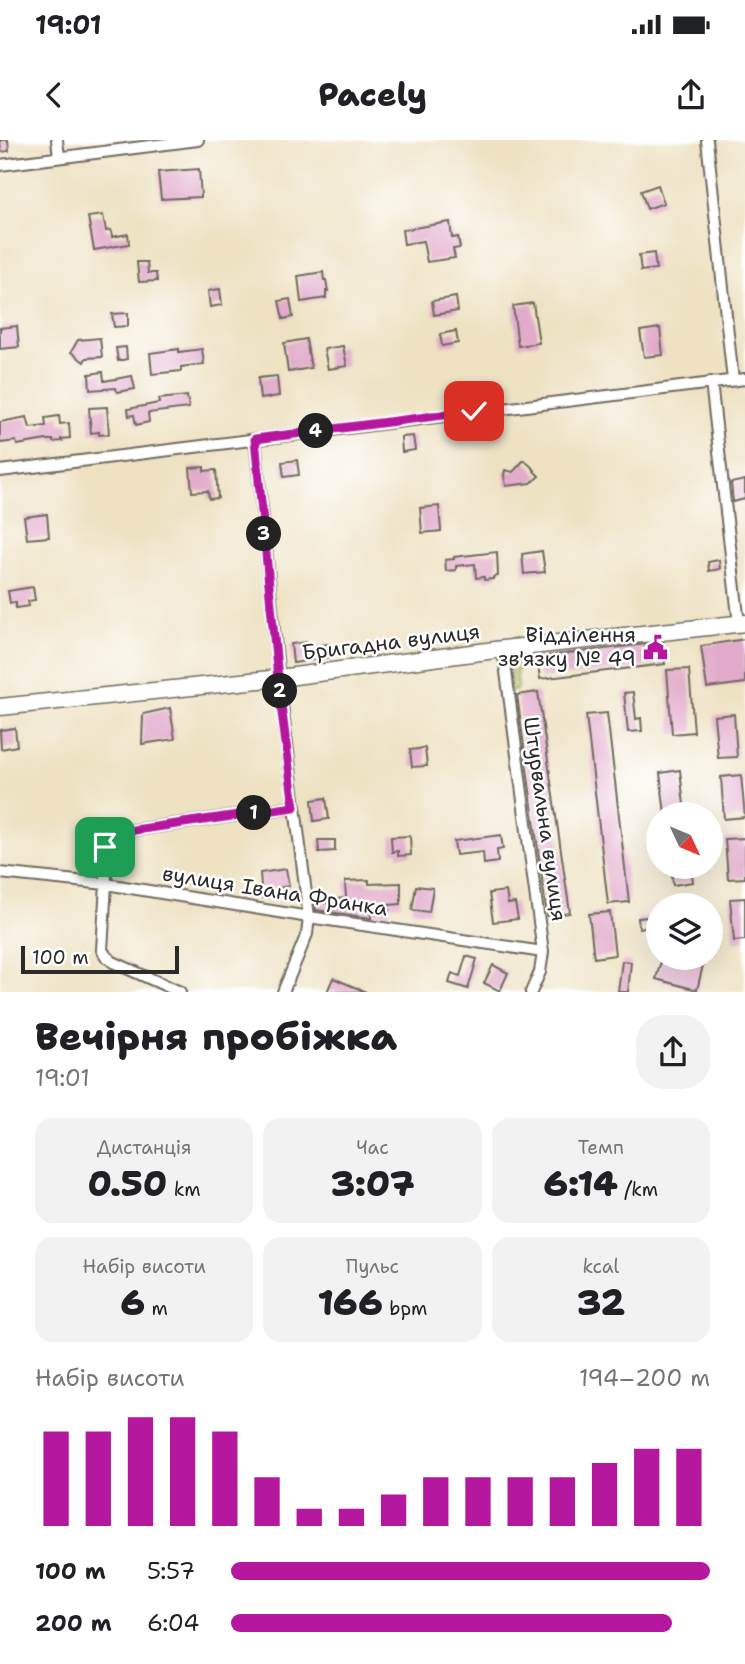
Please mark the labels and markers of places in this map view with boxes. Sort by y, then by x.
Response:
pin [444,381,504,441]
pin: 4 [298,414,334,448]
pin: 3 [246,516,282,552]
place label: Відділення зв'язку № 49 [498,621,636,673]
public building icon: Відділення зв'язку № 49 [642,633,670,661]
pin: 2 [262,674,298,708]
pin: 1 [236,796,272,830]
pin [75,817,135,877]

